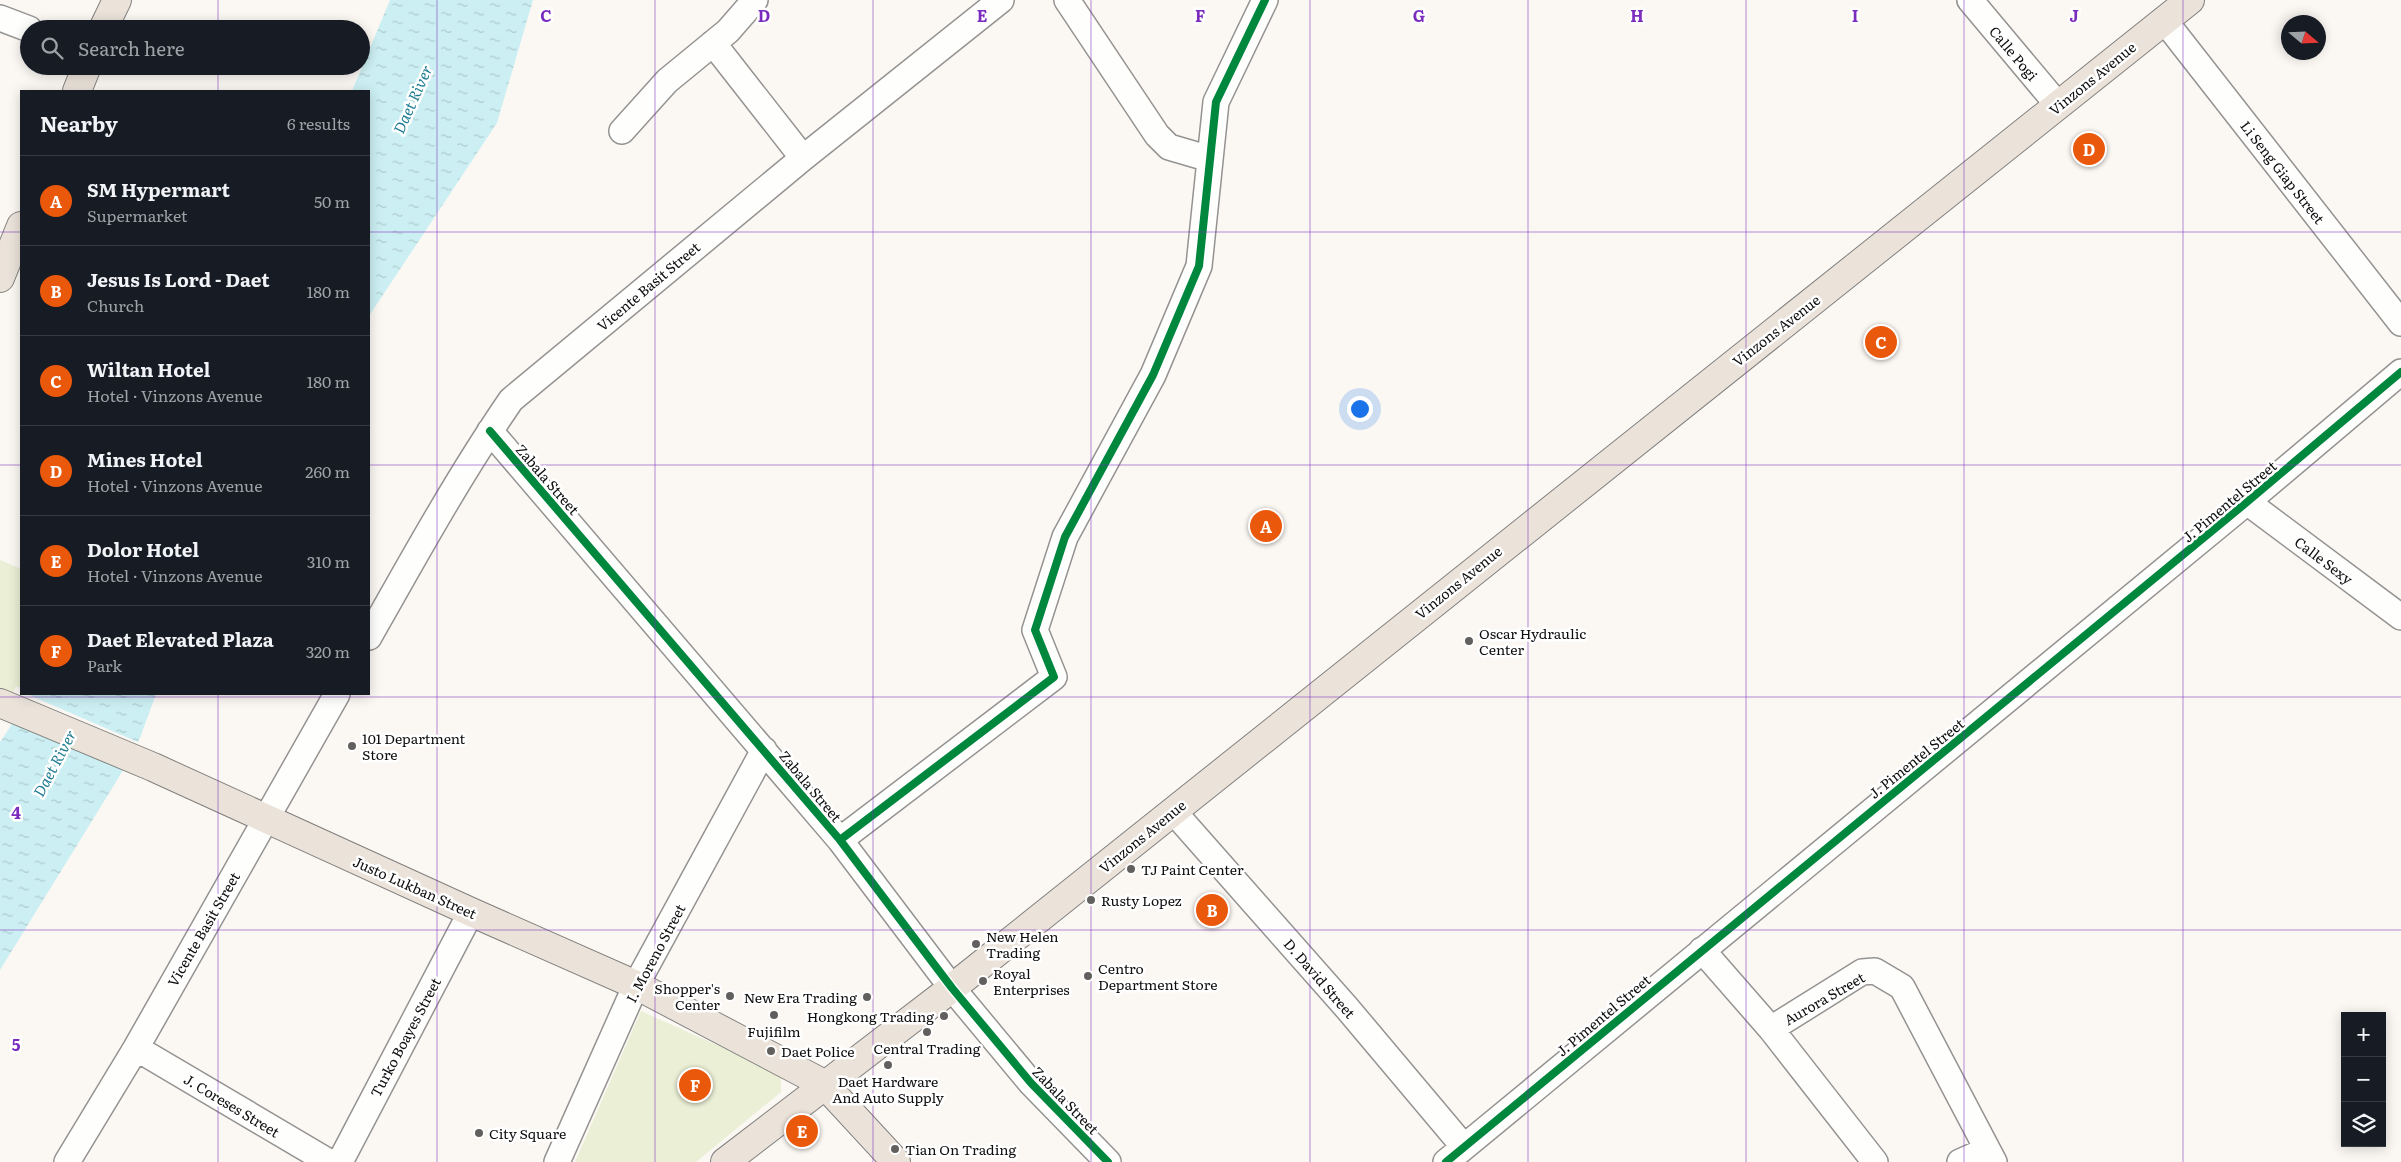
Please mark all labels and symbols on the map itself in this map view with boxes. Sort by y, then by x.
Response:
text: C [540,3,552,27]
text: D [758,3,770,27]
text: E [977,3,988,27]
text: F [1195,3,1205,27]
text: G [1413,3,1425,27]
text: H [1630,3,1644,27]
text: I [1852,3,1858,27]
text: J [2069,3,2079,27]
north arrow [2281,15,2326,60]
street label: Calle Pogi [1985,21,2043,85]
street label: Vinzons Avenue [2044,37,2140,119]
water label: Daet River [387,61,437,137]
street label: Li Seng Giap Street [2236,116,2330,228]
pin: D [2073,130,2105,168]
street label: Vicente Basit Street [592,237,704,335]
street label: Vinzons Avenue [1728,289,1824,371]
pin: C [1865,323,1897,361]
your location [1347,396,1373,422]
street label: Zabala Street [512,439,584,519]
street label: J. Pimentel Street [2178,455,2281,546]
pin: A [1250,507,1282,545]
street label: Calle Sexy [2291,532,2358,589]
street label: Vinzons Avenue [1410,541,1506,623]
place label: Oscar Hydraulic Center [1479,623,1586,659]
marker: Oscar Hydraulic Center [1463,635,1475,647]
street label: J. Pimentel Street [1864,713,1968,803]
water label: Daet River [27,725,81,801]
place label: 101 Department Store [362,728,466,764]
marker: 101 Department Store [346,740,358,752]
street label: Zabala Street [775,746,847,826]
street label: Vinzons Avenue [1094,795,1190,877]
text: 4 [11,800,21,824]
street label: Justo Lukban Street [350,851,480,923]
place label: TJ Paint Center [1141,859,1244,879]
marker: TJ Paint Center [1125,863,1137,875]
street label: Vicente Basit Street [162,868,244,990]
place label: Rusty Lopez [1101,890,1182,910]
pin: B [1196,891,1228,929]
marker: Rusty Lopez [1085,894,1097,906]
street label: I. Moreno Street [621,900,690,1006]
place label: New Helen Trading [986,926,1059,962]
street label: D. David Street [1280,934,1361,1022]
marker: New Helen Trading [970,938,982,950]
place label: Centro Department Store [1098,958,1217,994]
place label: Royal Enterprises [993,963,1070,999]
street label: Aurora Street [1780,967,1868,1029]
street label: J. Pimentel Street [1552,969,1655,1060]
marker: Centro Department Store [1082,970,1094,982]
street label: Turko Boayes Street [365,973,445,1100]
marker: Royal Enterprises [977,975,989,987]
place label: Shopper's Center [654,978,720,1014]
place label: New Era Trading [744,987,857,1007]
marker: Shopper's Center [724,990,736,1002]
marker: New Era Trading [861,991,873,1003]
place label: Hongkong Trading [807,1006,934,1026]
marker: Fujifilm [768,1009,780,1021]
marker: Hongkong Trading [938,1010,950,1022]
place label: Fujifilm [747,1021,801,1041]
marker: Central Trading [921,1026,933,1038]
text: 5 [12,1032,21,1056]
place label: Central Trading [873,1038,981,1058]
place label: Daet Police [781,1041,855,1061]
marker: Daet Police [765,1045,777,1057]
marker: Daet Hardware And Auto Supply [882,1059,894,1071]
street label: Zabala Street [1028,1062,1104,1139]
pin: F [679,1066,711,1104]
street label: J. Coreses Street [180,1069,284,1142]
place label: Daet Hardware And Auto Supply [832,1071,945,1107]
pin: E [786,1112,818,1150]
place label: City Square [489,1123,566,1143]
marker: City Square [473,1127,485,1139]
place label: Tian On Trading [905,1139,1017,1159]
marker: Tian On Trading [889,1143,901,1155]

